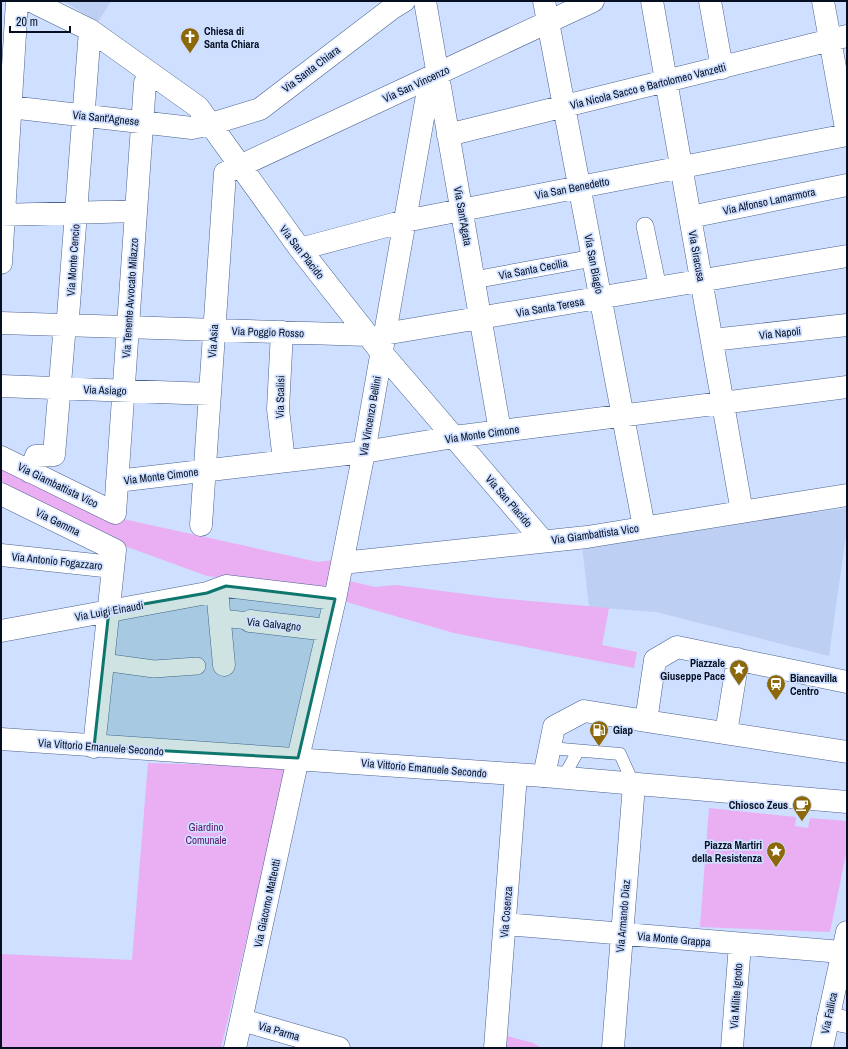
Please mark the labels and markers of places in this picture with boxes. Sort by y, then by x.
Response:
place label: Chiesa di Santa Chiara [204,24,259,51]
church icon: Chiesa di Santa Chiara [179,26,201,54]
place label: Piazzale Giuseppe Pace [660,656,725,683]
place icon: Piazzale Giuseppe Pace [728,658,750,686]
place label: Biancavilla Centro [790,671,837,698]
station icon: Biancavilla Centro [765,673,787,701]
fuel station icon: Giap [588,719,610,747]
place label: Giap [613,723,634,737]
cafe icon: Chiosco Zeus [791,794,813,822]
place label: Chiosco Zeus [729,798,788,812]
place label: Piazza Martiri della Resistenza [692,838,762,865]
place icon: Piazza Martiri della Resistenza [765,840,787,868]

